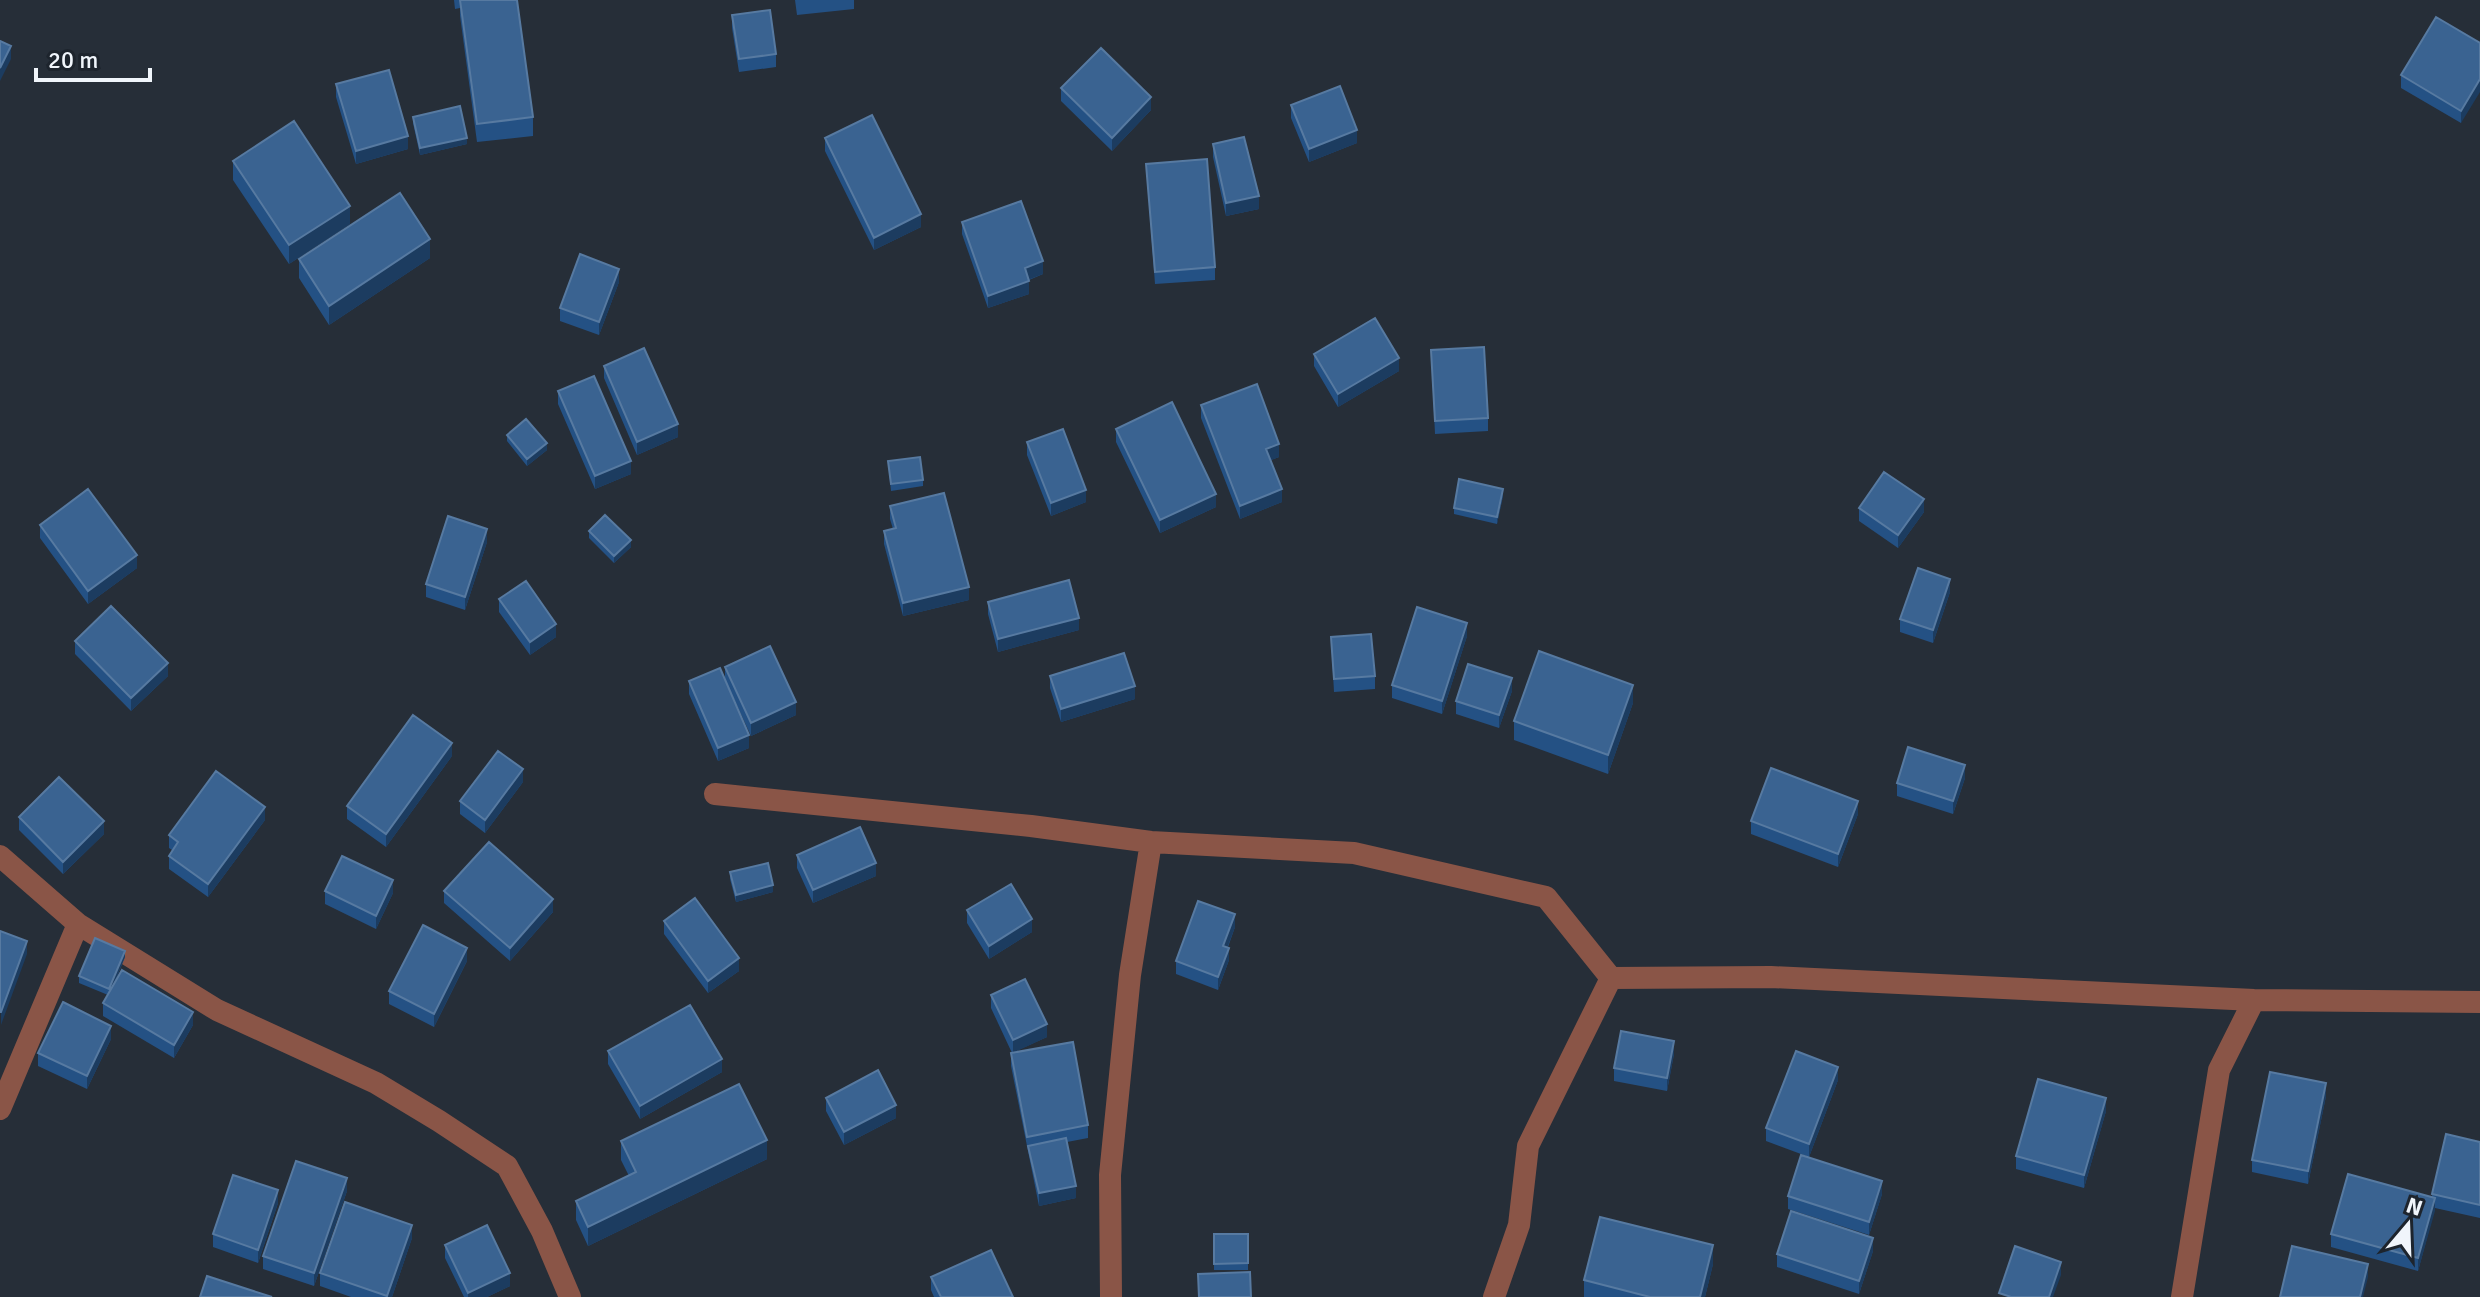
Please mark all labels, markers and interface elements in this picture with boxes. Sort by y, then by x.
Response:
scale bar [36,32,150,82]
text: 20 m [48,45,98,75]
north arrow [2368,1185,2448,1265]
text: N [2403,1191,2426,1222]

